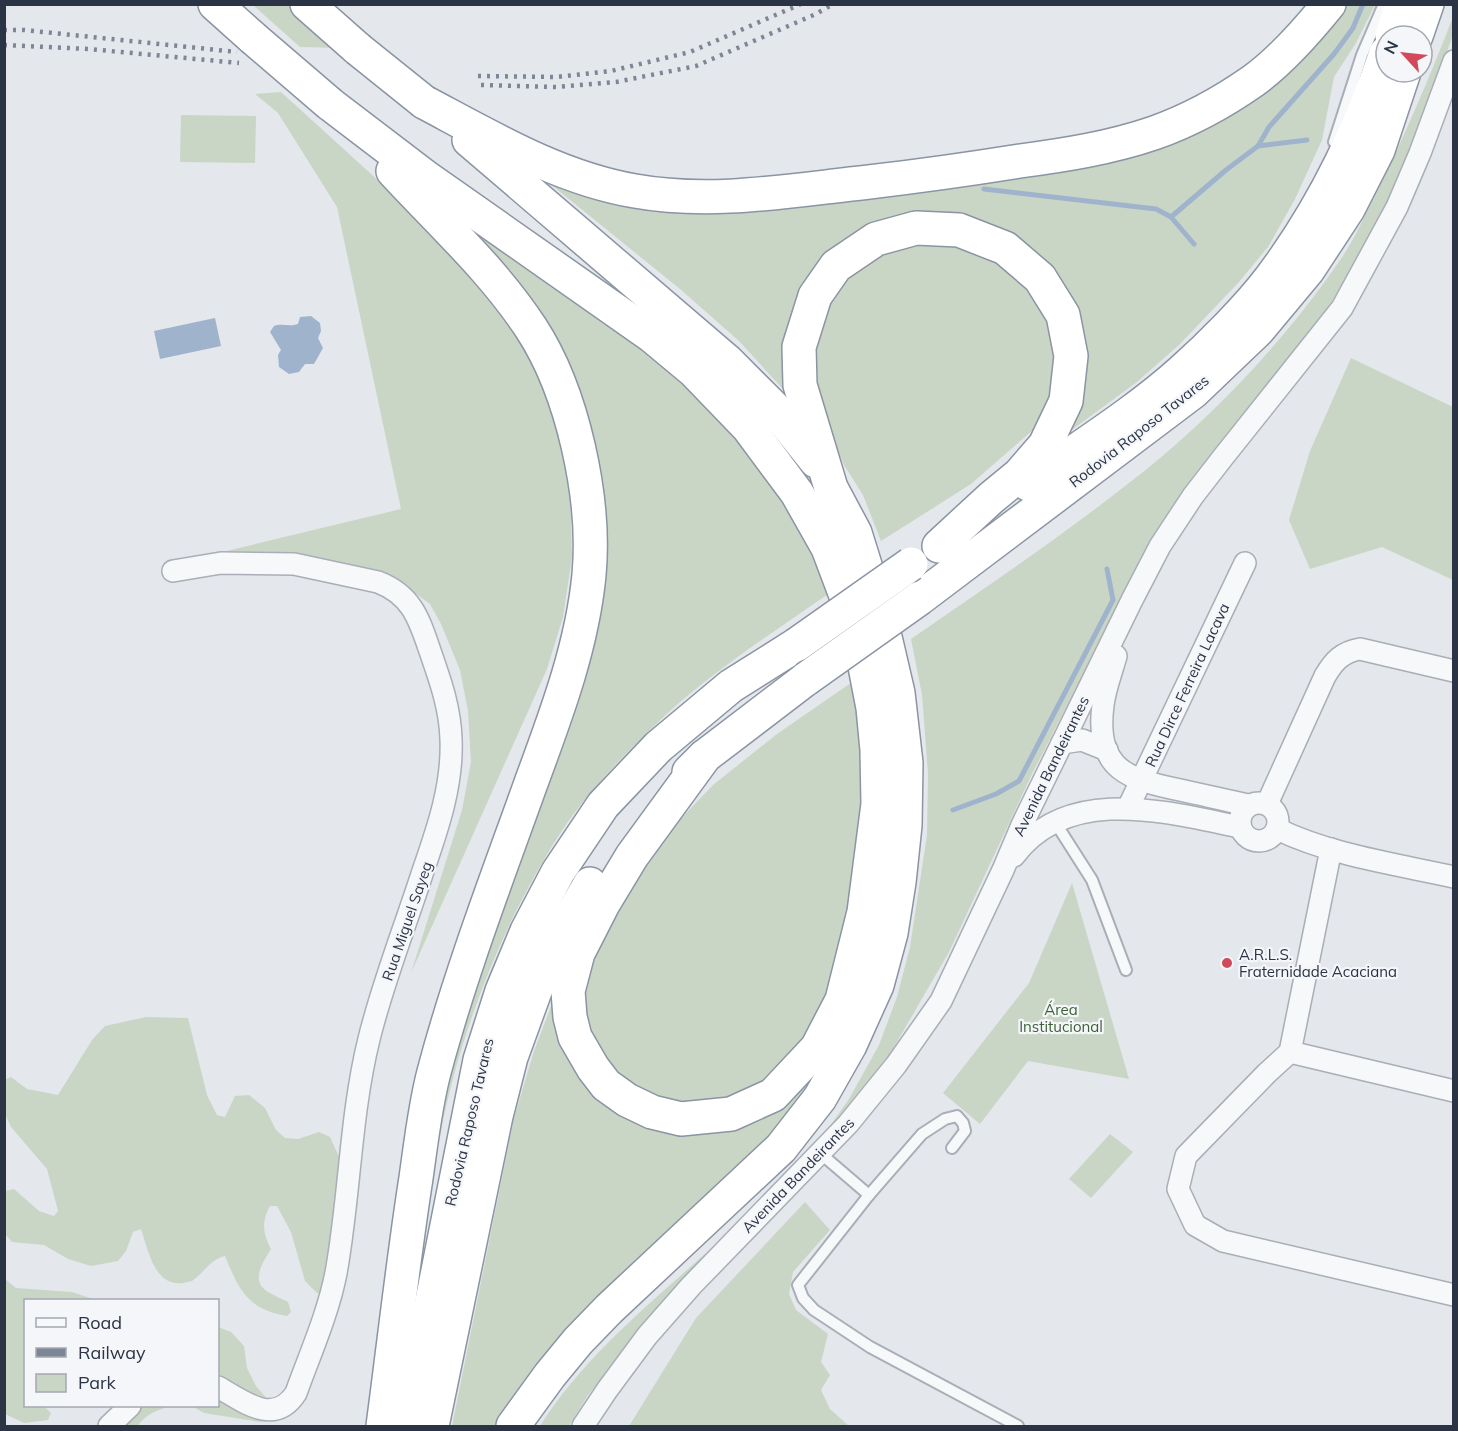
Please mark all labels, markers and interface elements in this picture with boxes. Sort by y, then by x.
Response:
north arrow [1374,24,1434,84]
text: N [1379,37,1402,57]
street label: Rodovia Raposo Tavares [1065,371,1213,491]
street label: Rua Dirce Ferreira Lacava [1141,600,1233,770]
street label: Avenida Bandeirantes [1009,693,1093,839]
street label: Rua Miguel Sayeg [378,859,436,983]
place label: A.R.L.S. Fraternidade Acaciana [1239,945,1397,981]
marker: A.R.L.S. Fraternidade Acaciana [1220,956,1234,970]
park label: Área Institucional [1019,1000,1103,1036]
street label: Rodovia Raposo Tavares [440,1036,498,1208]
street label: Avenida Bandeirantes [738,1113,858,1237]
legend [24,1299,219,1407]
text: Road [78,1311,122,1334]
text: Railway [78,1341,146,1364]
text: Park [78,1371,117,1394]

